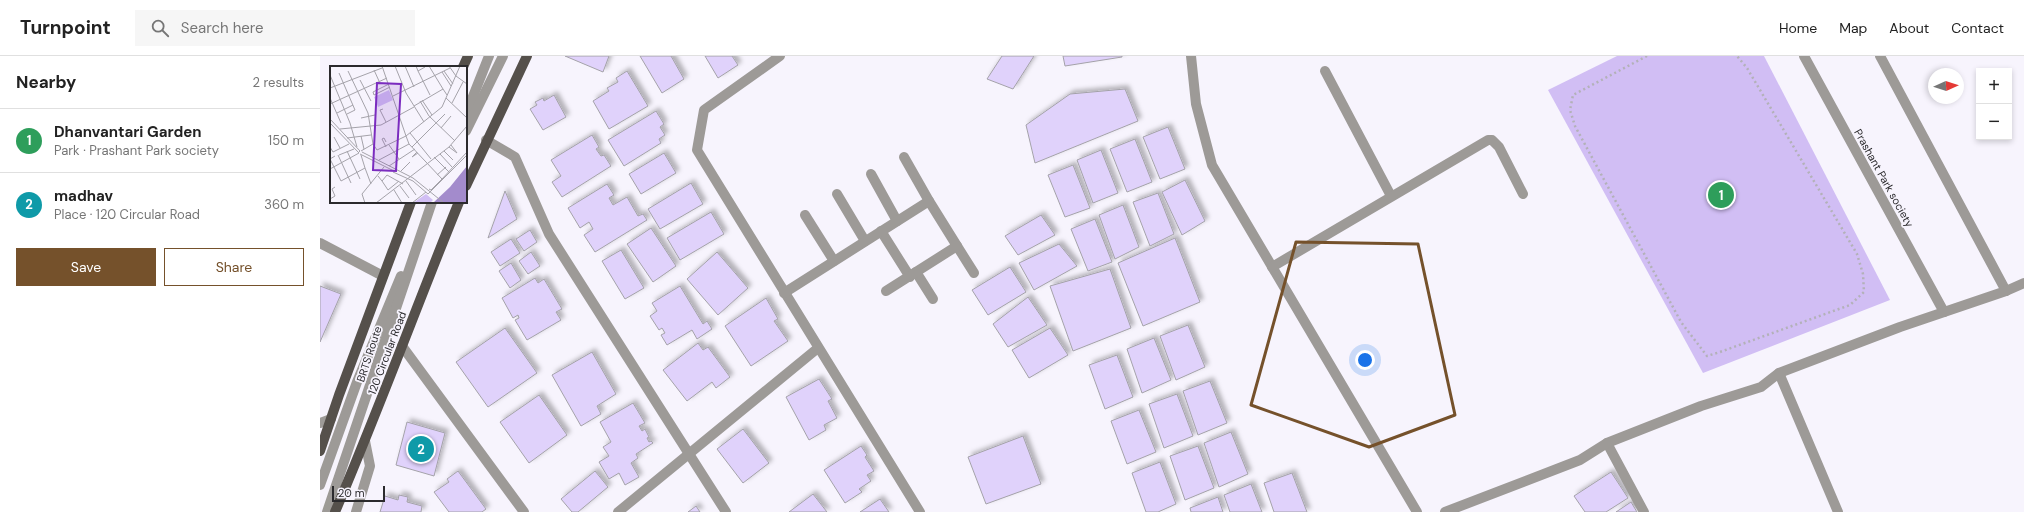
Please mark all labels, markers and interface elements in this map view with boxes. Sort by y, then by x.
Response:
search box [135,10,415,46]
text: Turnpoint [20,15,111,40]
icon: search [149,17,171,39]
text: Search here [181,18,264,38]
text: Home [1779,19,1817,37]
text: Map [1839,19,1867,37]
text: About [1889,19,1929,37]
text: Contact [1951,19,2004,37]
inset map [330,66,467,203]
north arrow [1928,68,1964,104]
map controls [1976,68,2012,140]
button: + [1976,68,2012,104]
text: Nearby [16,71,76,93]
text: 2 results [253,74,304,91]
button: − [1976,104,2012,140]
text: Dhanvantari Garden [54,122,202,142]
street label: Prashant Park society [1851,127,1917,229]
text: 1 [27,132,31,149]
text: 150 m [268,132,304,149]
text: Park · Prashant Park society [54,142,219,159]
pin: 1 [1708,180,1734,210]
text: madhav [54,186,113,206]
text: 2 [25,196,33,213]
text: 360 m [264,196,304,213]
text: Place · 120 Circular Road [54,206,200,223]
button: Save [16,248,156,286]
button: Share [164,248,304,286]
street label: 120 Circular Road [365,309,409,397]
street label: BRTS Route [353,324,385,384]
your location [1355,350,1375,370]
pin: 2 [408,434,434,464]
scale bar [332,484,385,503]
text: 20 m [338,486,364,500]

